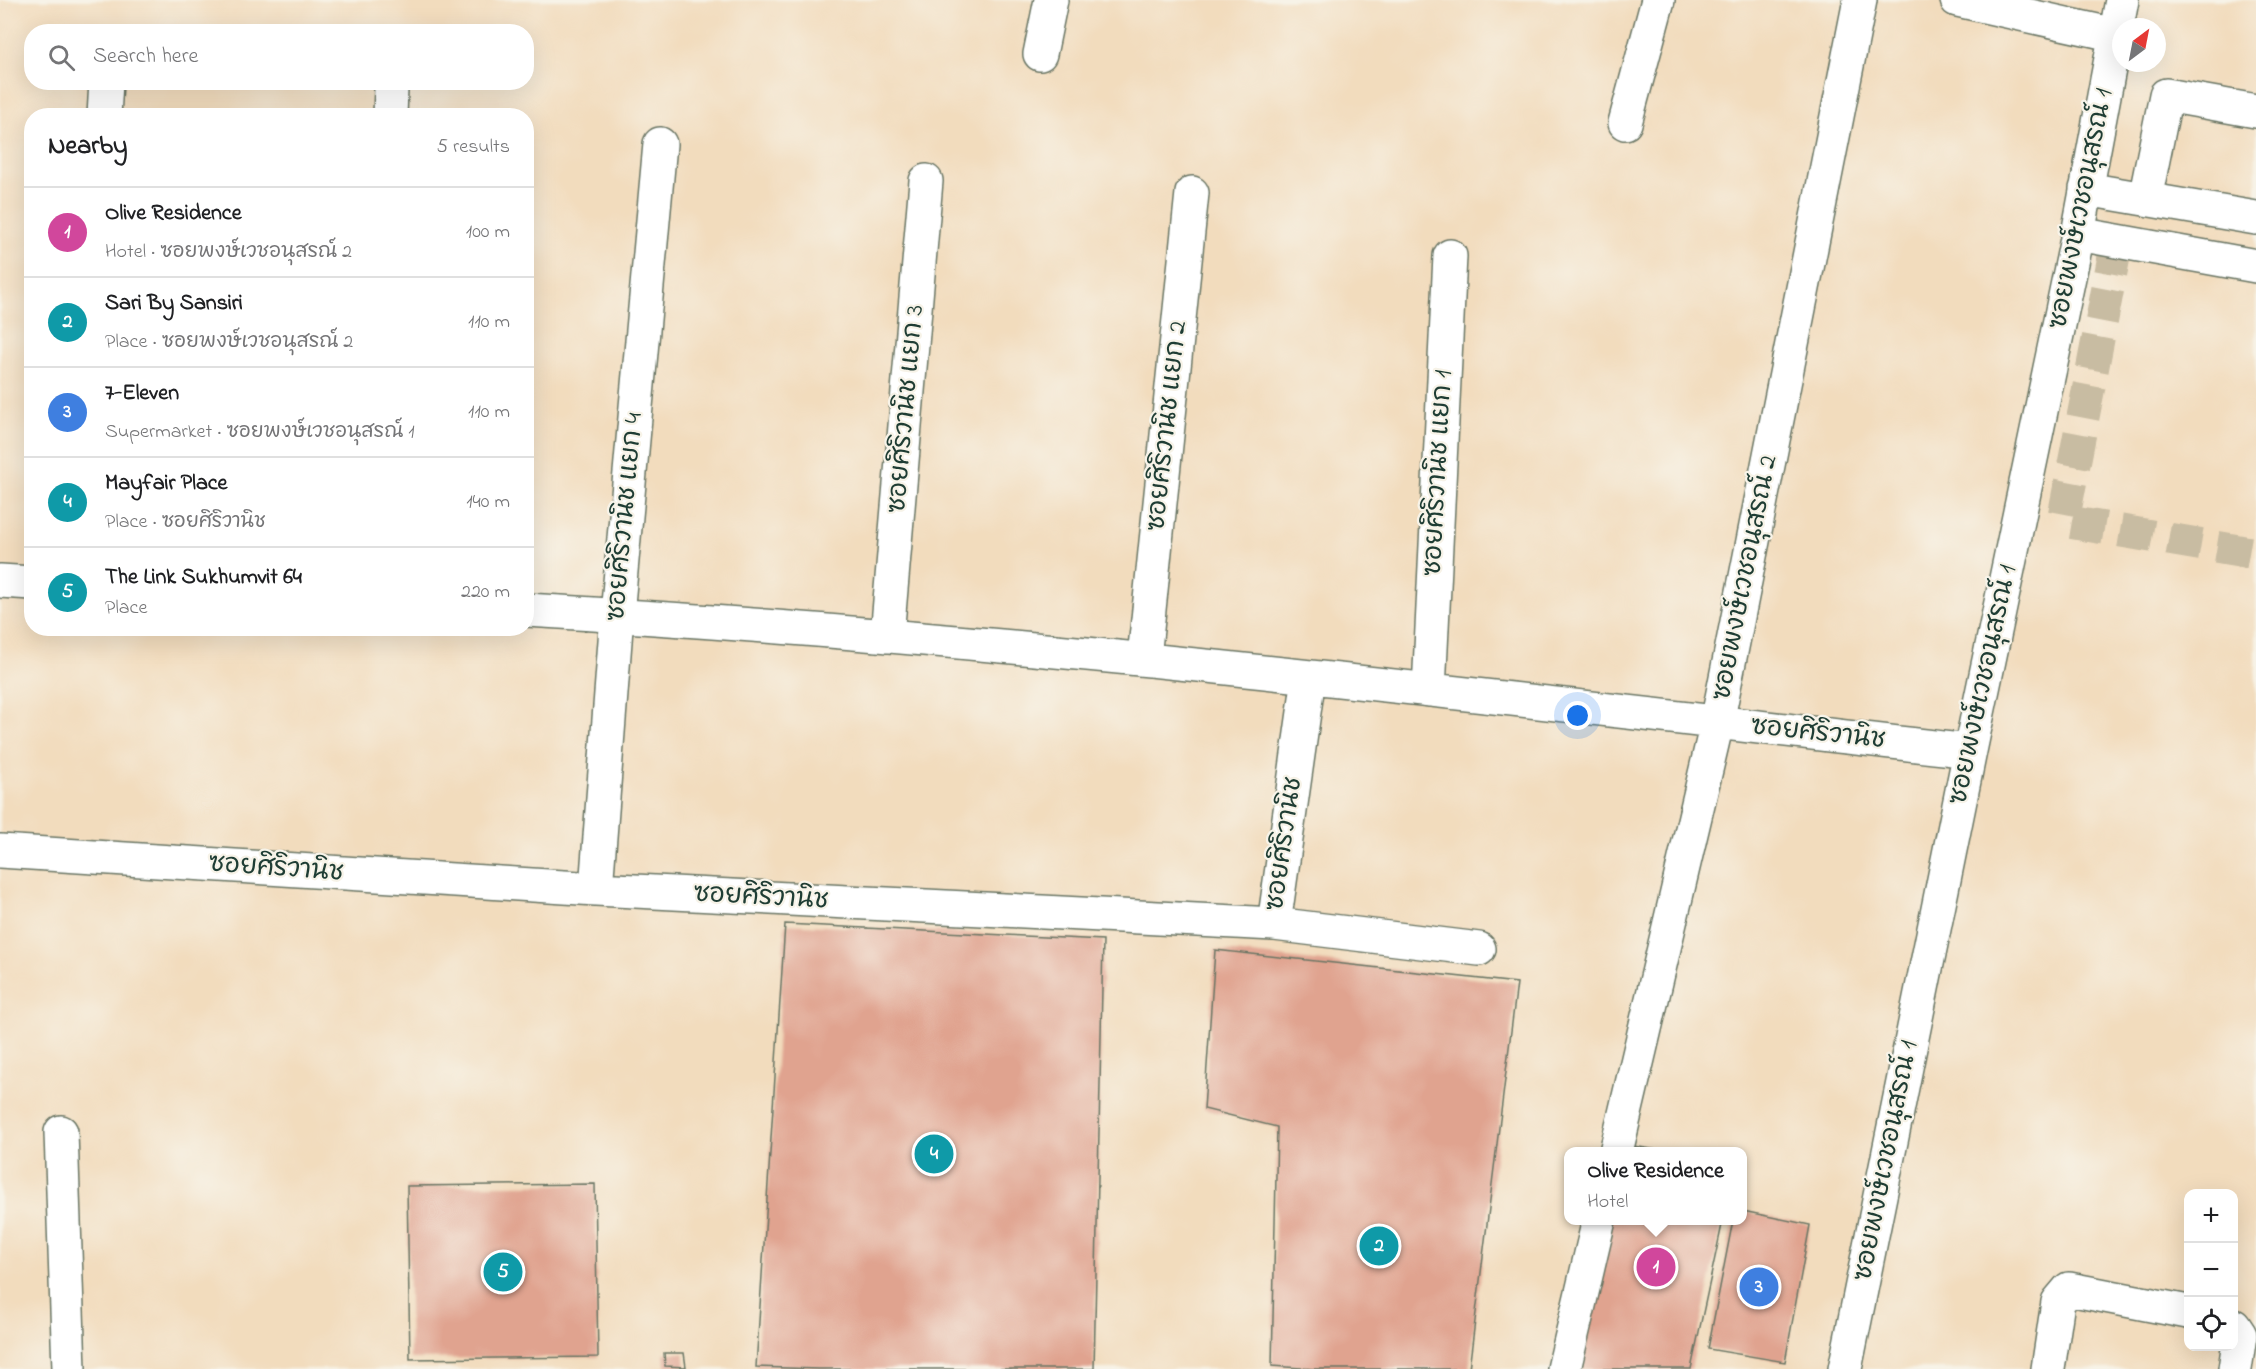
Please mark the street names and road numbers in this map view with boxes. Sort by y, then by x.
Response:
street label: ซอยพงษ์เวชอนุสรณ์ 1 [2040,85,2124,333]
street label: ซอยศิริวานิช แยก 3 [879,303,935,515]
street label: ซอยศิริวานิช แยก 2 [1138,319,1198,533]
street label: ซอยศิริวานิช แยก 1 [1415,369,1463,577]
street label: ซอยศิริวานิช แยก 4 [598,411,654,623]
street label: ซอยพงษ์เวชอนุสรณ์ 2 [1704,452,1788,704]
street label: ซอยพงษ์เวชอนุสรณ์ 1 [1940,562,2028,808]
street label: ซอยศิริวานิช [1749,708,1887,760]
street label: ซอยศิริวานิช [1257,774,1313,914]
street label: ซอยศิริวานิช [207,845,345,893]
street label: ซอยศิริวานิช [693,875,829,921]
street label: ซอยพงษ์เวชอนุสรณ์ 1 [1845,1037,1929,1285]

